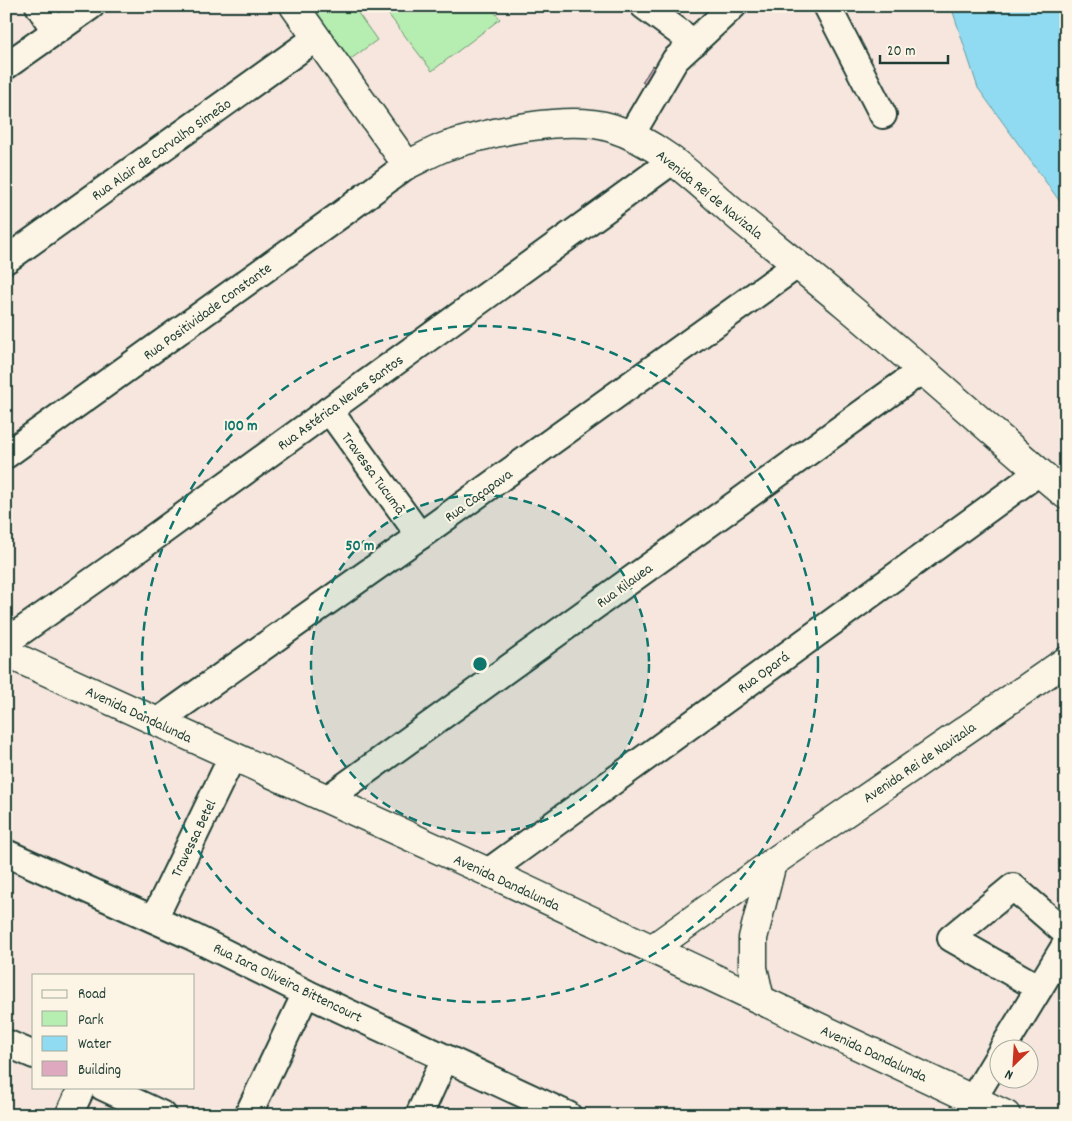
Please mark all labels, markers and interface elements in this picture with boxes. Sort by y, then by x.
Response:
scale bar [880,32,947,64]
text: 20 m [887,41,915,63]
street label: Rua Alair de Carvalho Simeão [88,94,237,207]
street label: Avenida Rei de Navizala [650,145,768,246]
street label: Rua Positividade Constante [139,258,277,367]
street label: Rua Astérica Neves Santos [274,350,409,457]
text: 100 m [224,416,258,438]
street label: Travessa Tucumã [335,428,410,520]
street label: Rua Caçapava [441,464,518,529]
text: 50 m [346,536,374,558]
street label: Rua Kilauea [593,558,659,615]
street label: Rua Opará [733,647,795,700]
centre of rings [471,655,489,673]
street label: Avenida Dandalunda [81,682,196,750]
street label: Avenida Rei de Navizala [859,717,982,810]
street label: Travessa Betel [167,796,223,881]
street label: Avenida Dandalunda [449,850,564,918]
street label: Rua Iara Oliveira Bittencourt [209,938,366,1030]
legend [32,974,195,1088]
text: Road [78,984,106,1006]
text: Park [78,1010,104,1032]
street label: Avenida Dandalunda [816,1021,931,1089]
text: Water [78,1034,112,1056]
north arrow [990,1038,1040,1088]
text: Building [78,1060,121,1082]
text: N [1002,1063,1017,1084]

